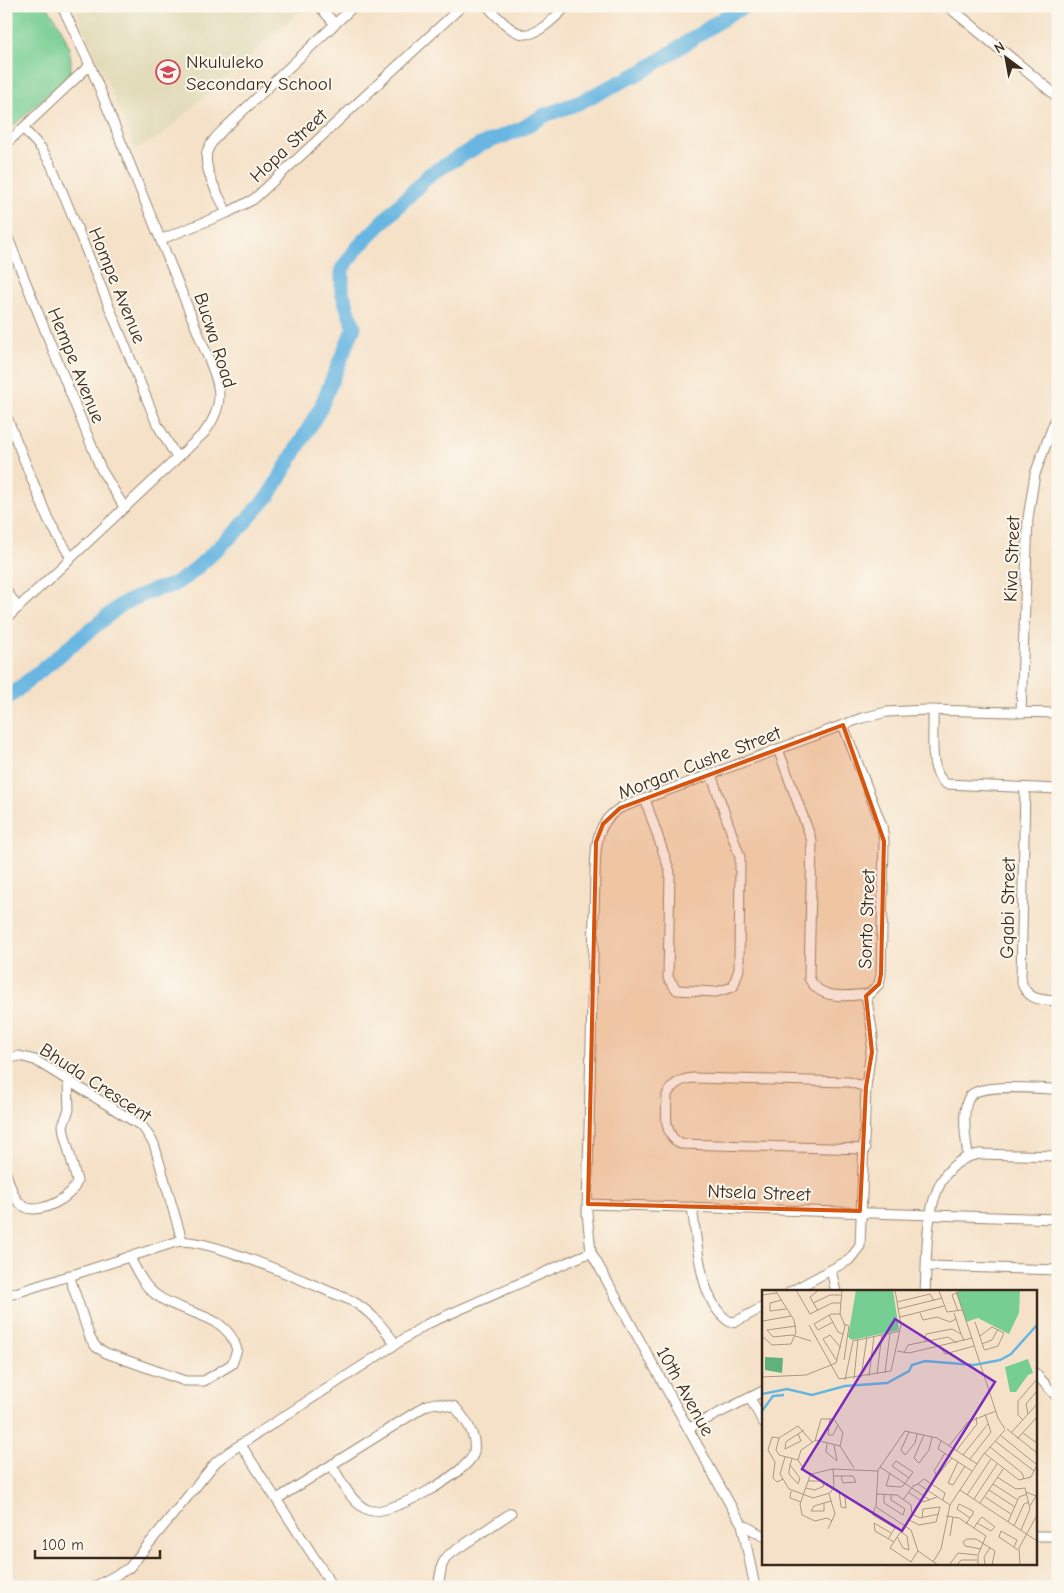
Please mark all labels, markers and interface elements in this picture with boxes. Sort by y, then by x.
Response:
north arrow [982,32,1032,82]
text: N [991,38,1008,57]
place label: Nkululeko Secondary School [186,51,332,95]
school or university icon: Nkululeko Secondary School [155,59,181,85]
street label: Hopa Street [245,104,332,187]
street label: Hompe Avenue [84,224,150,347]
street label: Bucwa Road [189,290,241,391]
street label: Hempe Avenue [43,304,109,426]
street label: Kiva Street [1000,515,1025,603]
street label: Morgan Cushe Street [615,722,784,804]
street label: Gqabi Street [996,856,1020,959]
street label: Sonto Street [854,868,880,969]
street label: Bhuda Crescent [35,1039,156,1127]
street label: Ntsela Street [707,1180,811,1206]
inset map [762,1290,1036,1566]
street label: 10th Avenue [652,1343,719,1440]
scale bar [35,1528,160,1560]
text: 100 m [42,1536,84,1554]

